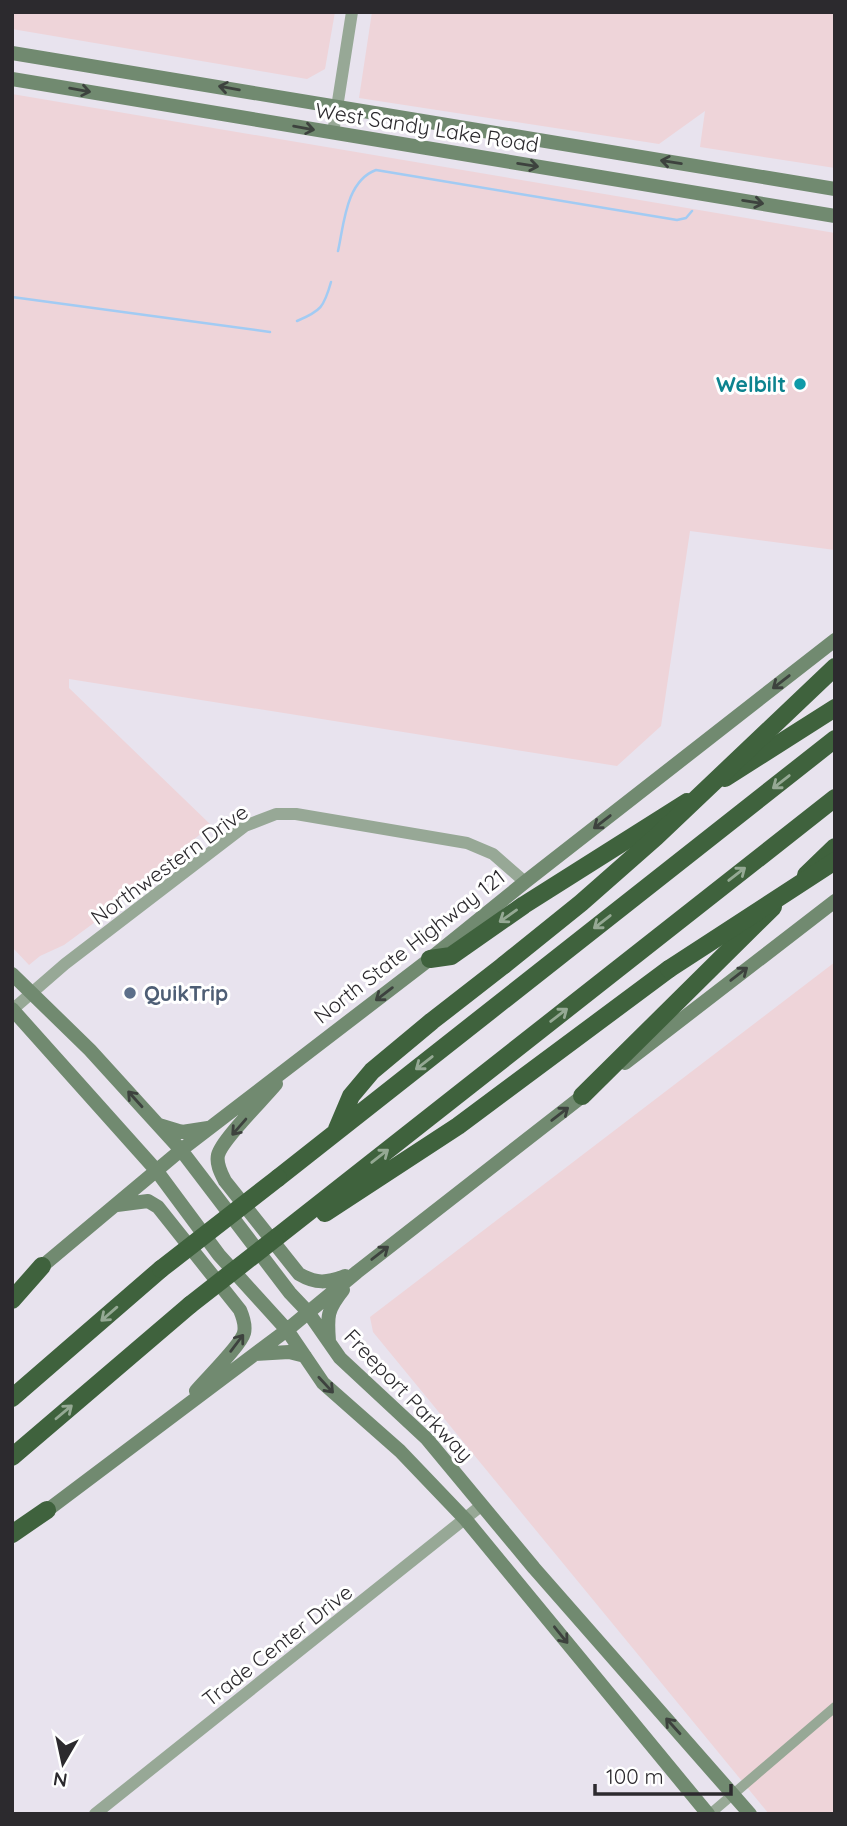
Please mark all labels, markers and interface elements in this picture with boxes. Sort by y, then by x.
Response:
one-way arrow [218,81,241,94]
one-way arrow [68,84,90,97]
street label: West Sandy Lake Road [313,96,541,158]
one-way arrow [292,122,315,135]
one-way arrow [660,155,683,168]
one-way arrow [516,159,539,172]
one-way arrow [741,196,764,209]
place label: Welbilt [716,371,786,397]
marker: Welbilt [792,376,808,392]
one-way arrow [772,675,791,690]
one-way arrow [773,774,791,789]
street label: Northwestern Drive [85,798,253,930]
one-way arrow [593,815,611,830]
street label: North State Highway 121 [308,863,510,1029]
one-way arrow [728,867,746,882]
one-way arrow [499,909,518,923]
one-way arrow [594,915,612,930]
one-way arrow [730,967,748,982]
place label: QuikTrip [144,980,228,1006]
marker: QuikTrip [122,985,138,1001]
one-way arrow [375,987,394,1001]
one-way arrow [549,1008,567,1023]
one-way arrow [415,1055,433,1070]
one-way arrow [127,1091,143,1109]
one-way arrow [550,1106,568,1121]
one-way arrow [231,1117,247,1135]
one-way arrow [371,1149,389,1164]
one-way arrow [370,1246,389,1261]
one-way arrow [101,1306,119,1322]
street label: Freeport Parkway [339,1323,479,1467]
one-way arrow [229,1333,244,1352]
one-way arrow [318,1376,335,1393]
one-way arrow [55,1404,73,1420]
street label: Trade Center Drive [197,1578,357,1712]
one-way arrow [553,1625,568,1643]
one-way arrow [665,1717,681,1735]
north arrow [28,1728,98,1798]
scale bar [595,1752,732,1796]
text: 100 m [606,1763,664,1789]
text: N [52,1767,69,1793]

